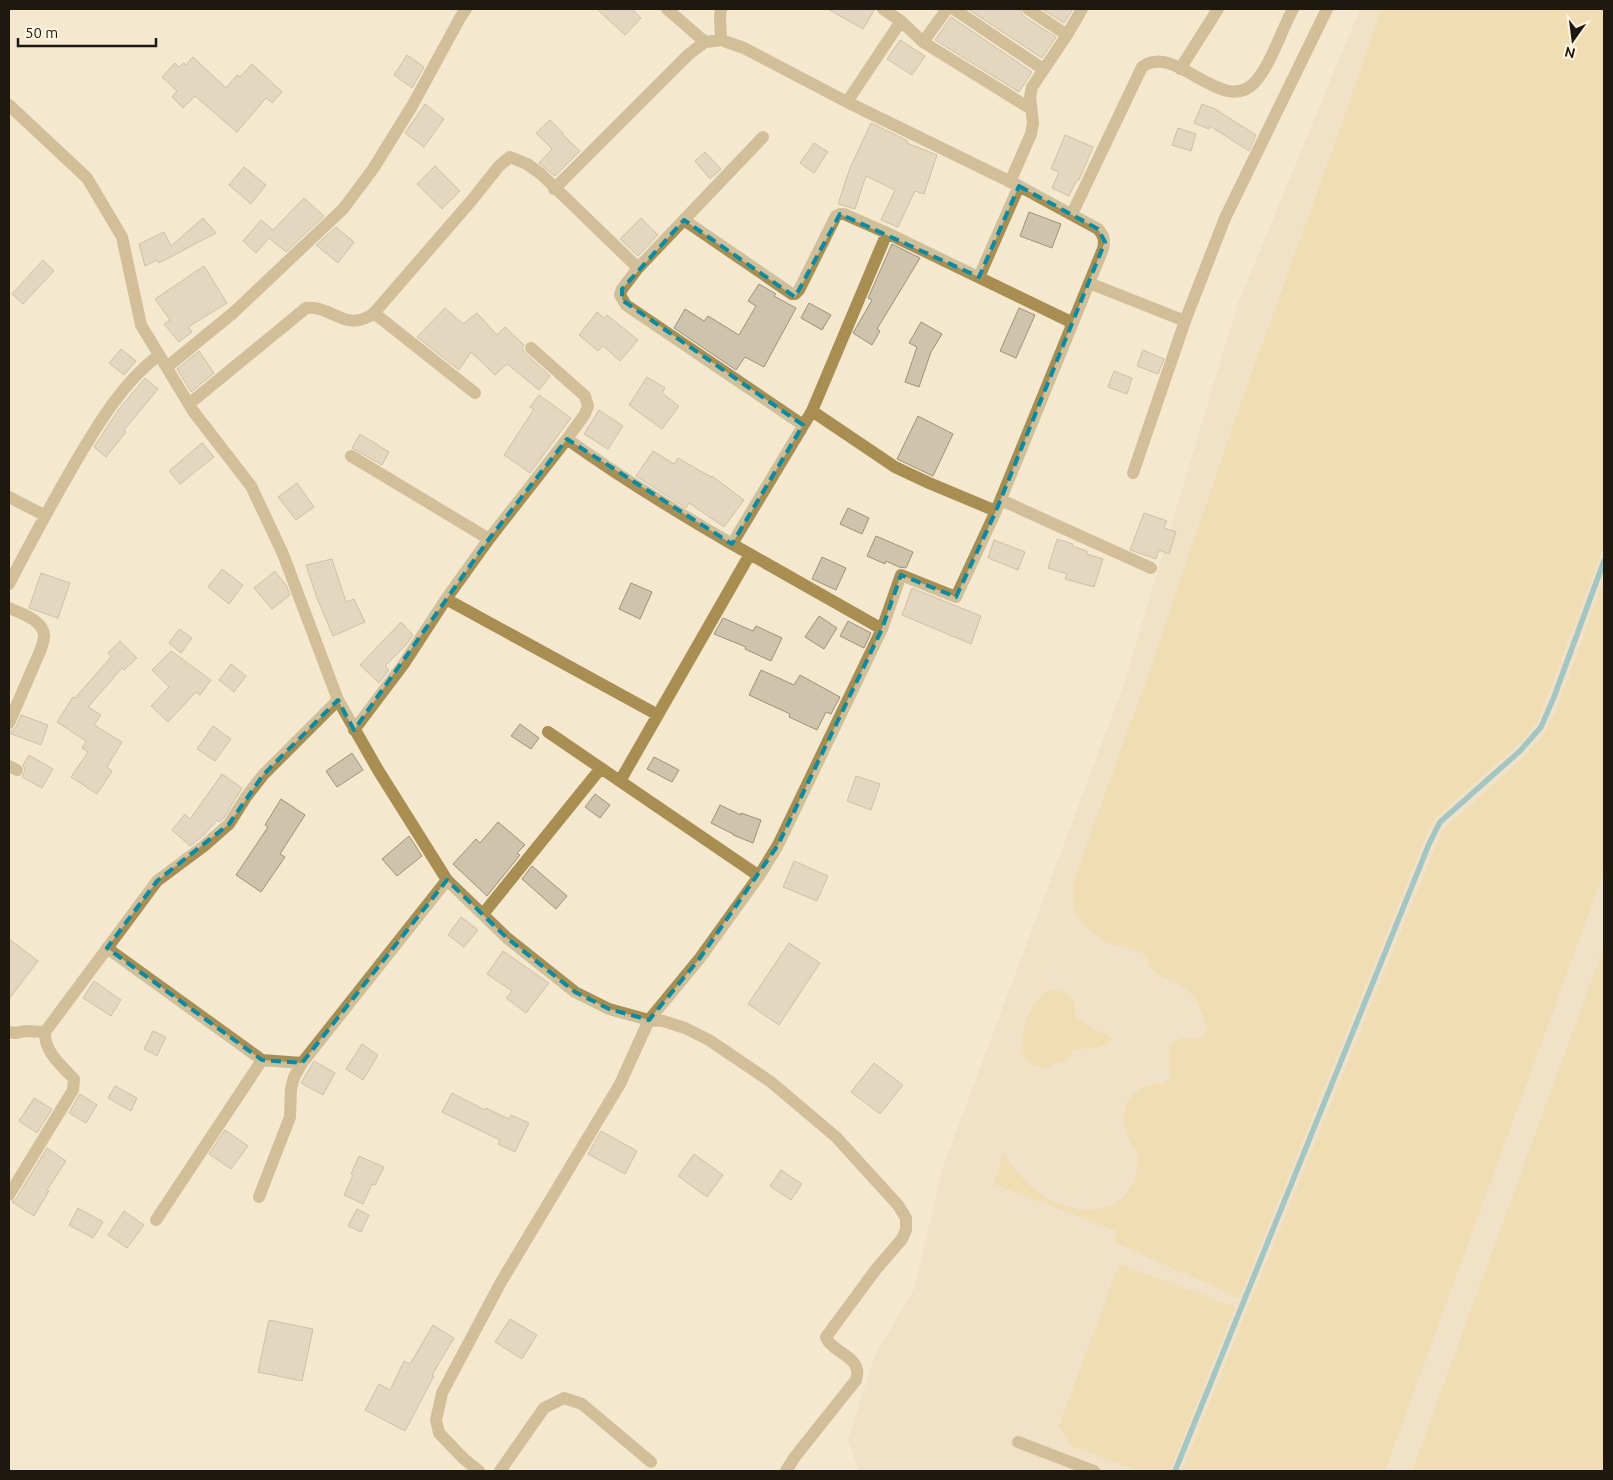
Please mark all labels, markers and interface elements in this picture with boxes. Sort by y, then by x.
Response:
scale bar [18,15,155,47]
north arrow [1548,15,1598,65]
text: 50 m [25,24,58,41]
text: N [1563,44,1577,62]

